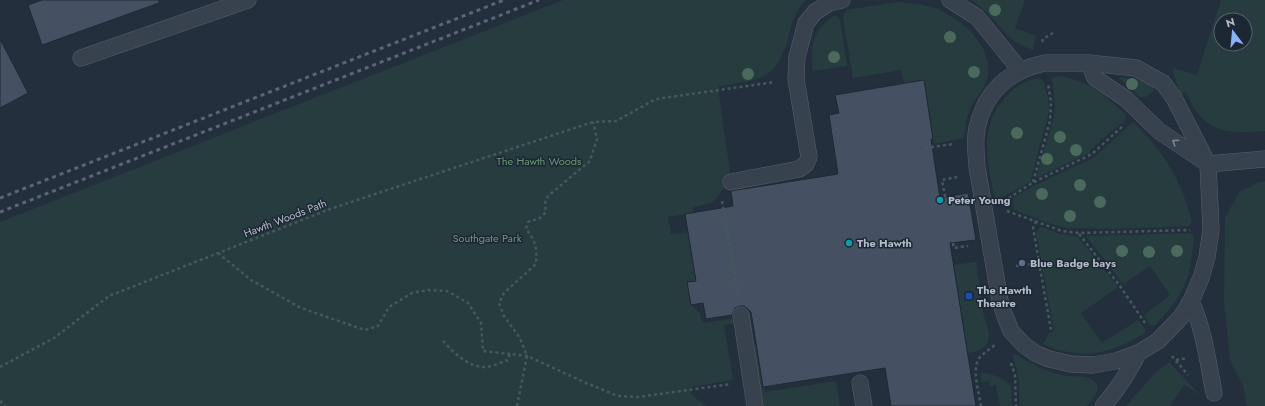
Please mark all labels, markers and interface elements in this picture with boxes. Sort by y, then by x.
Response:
north arrow [1213,12,1253,52]
text: N [1224,13,1237,31]
one-way arrow [1172,139,1179,147]
park label: The Hawth Woods [497,153,582,169]
place label: Peter Young [948,192,1011,208]
street label: Hawth Woods Path [241,195,329,241]
marker: Peter Young [935,195,945,205]
park label: Southgate Park [453,230,522,246]
place label: The Hawth [857,235,912,251]
marker: The Hawth [844,238,854,248]
place label: Blue Badge bays [1030,255,1116,271]
marker: Blue Badge bays [1017,258,1027,268]
place label: The Hawth Theatre [977,282,1032,311]
marker: The Hawth Theatre [964,291,974,301]

